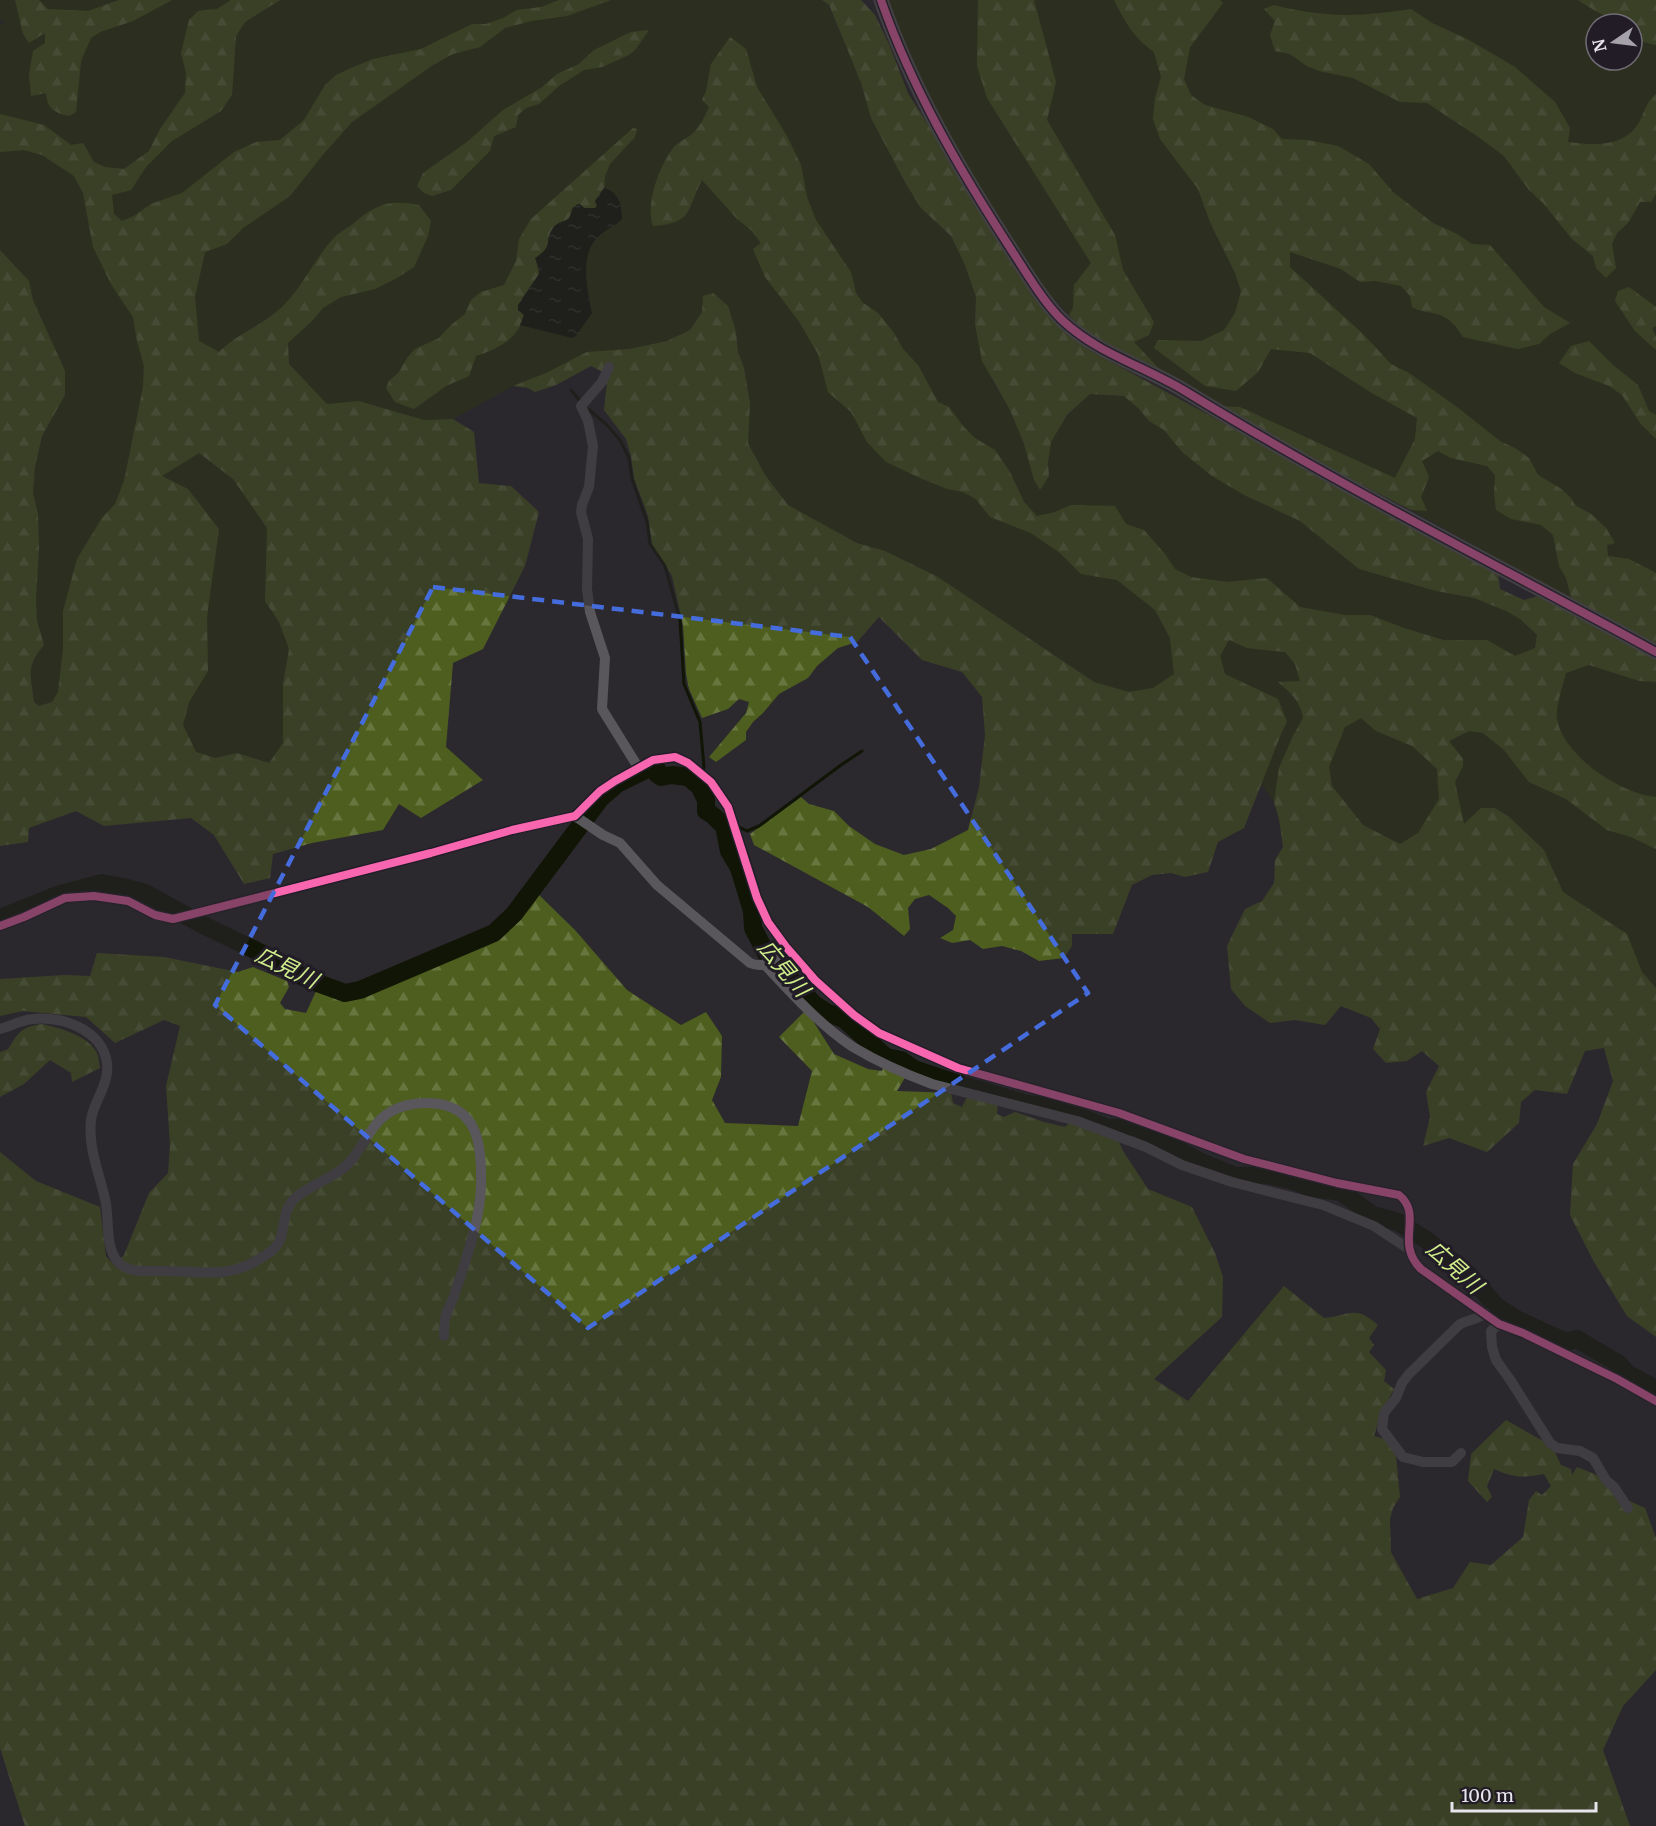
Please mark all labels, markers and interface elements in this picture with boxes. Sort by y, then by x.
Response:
north arrow [1584,12,1644,72]
text: N [1588,37,1611,54]
water label: 広見川 [752,934,817,1004]
water label: 広見川 [251,940,325,995]
water label: 広見川 [1421,1235,1490,1301]
scale bar [1452,1775,1596,1813]
text: 100 m [1461,1784,1514,1807]

